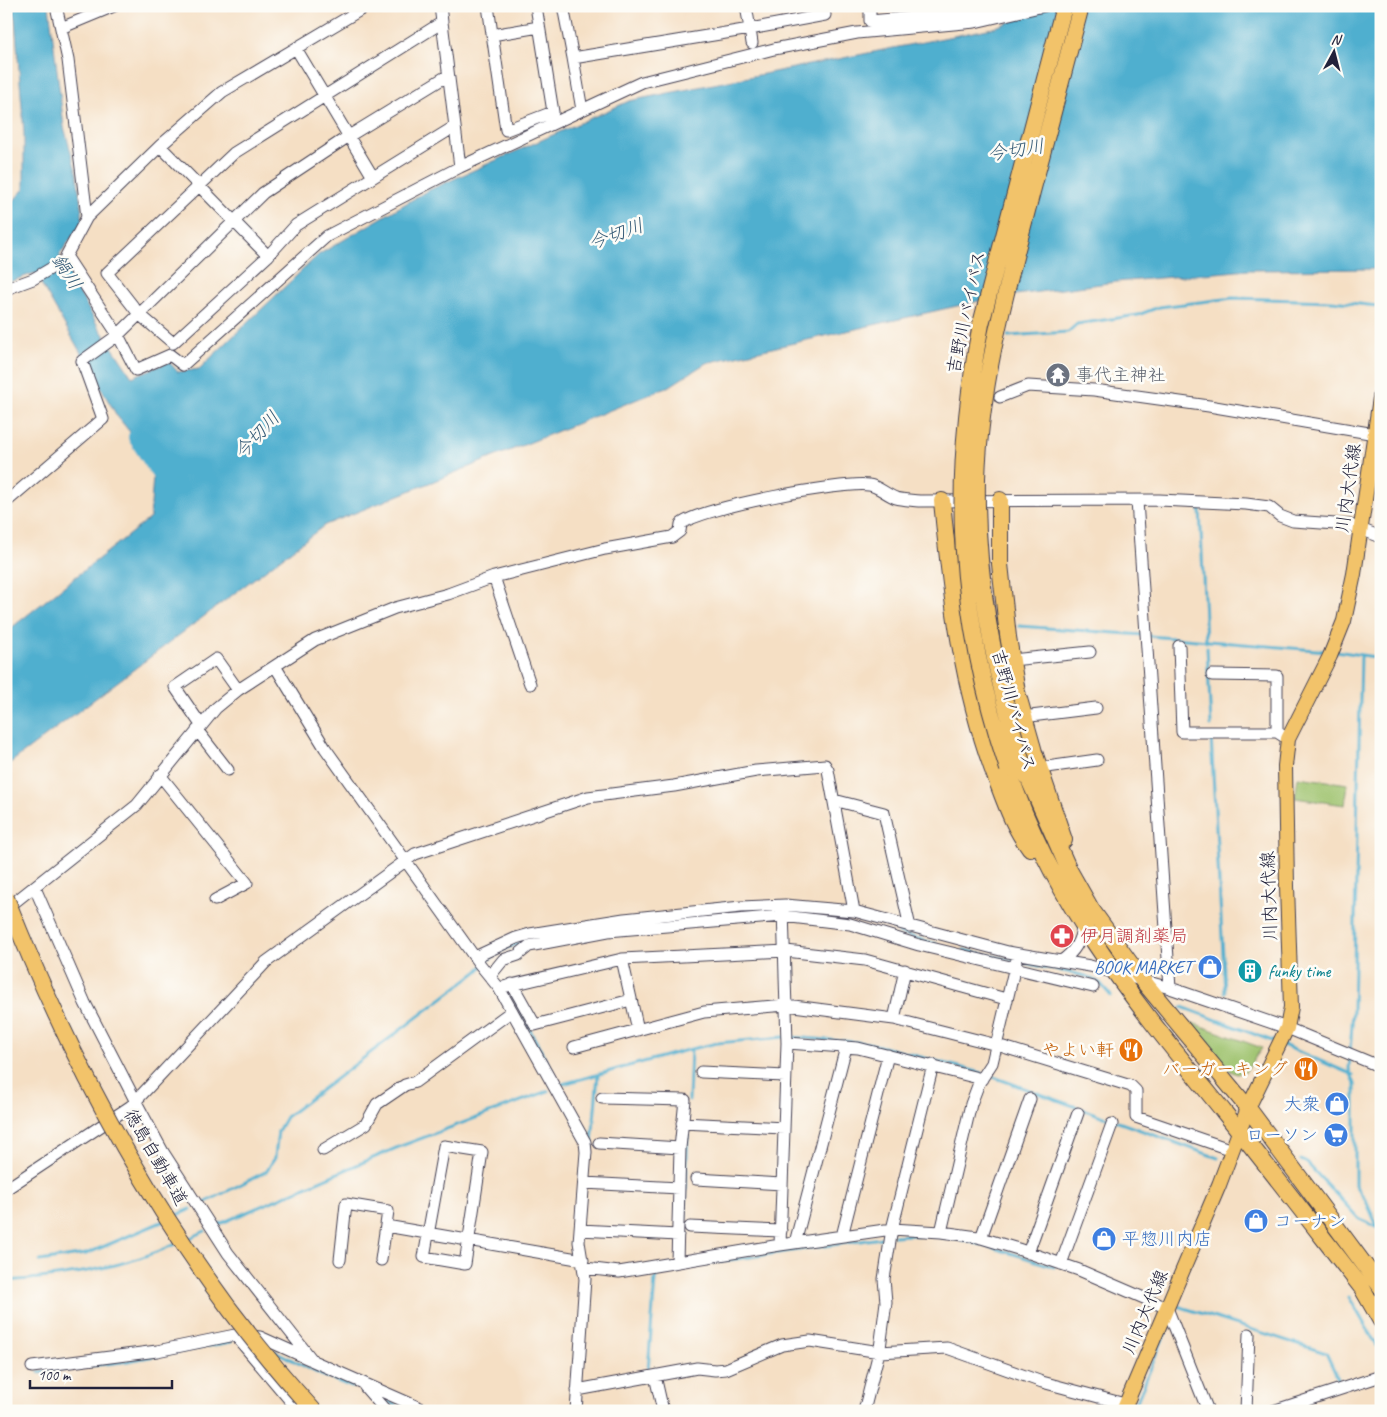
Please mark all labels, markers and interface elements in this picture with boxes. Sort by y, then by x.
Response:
north arrow [1310,28,1360,78]
text: N [1330,31,1343,49]
water label: 今切川 [986,134,1046,166]
water label: 今切川 [585,213,647,255]
street label: 吉野川バイパス [942,248,990,376]
water label: 鍋川 [47,250,87,294]
temple icon: 事代主神社 [1045,362,1071,388]
place label: 事代主神社 [1076,364,1166,386]
water label: 今切川 [229,406,285,464]
street label: 川内大代線 [1331,442,1365,534]
street label: 吉野川バイパス [987,646,1041,774]
street label: 川内大代線 [1256,851,1282,941]
pharmacy icon: 伊月調剤薬局 [1049,923,1075,949]
place label: 伊月調剤薬局 [1080,925,1188,947]
shop icon: BOOK MARKET [1197,954,1223,980]
place label: BOOK MARKET [1094,956,1197,978]
building icon: funky time [1237,958,1263,984]
place label: funky time [1268,960,1331,982]
restaurant icon: やよい軒 [1118,1037,1144,1063]
place label: やよい軒 [1042,1039,1114,1061]
restaurant icon: バーガーキング [1293,1056,1319,1082]
place label: バーガーキング [1162,1058,1288,1080]
shop icon: 大衆 [1324,1091,1350,1117]
place label: 大衆 [1284,1093,1320,1115]
street label: 徳島自動車道 [119,1105,193,1209]
supermarket icon: ローソン [1323,1122,1349,1148]
place label: ローソン [1246,1124,1318,1146]
shop icon: コーナン [1243,1208,1269,1234]
place label: コーナン [1274,1210,1346,1232]
shop icon: 平惣川内店 [1091,1226,1117,1252]
place label: 平惣川内店 [1122,1228,1212,1250]
street label: 川内大代線 [1117,1266,1173,1358]
scale bar [30,1357,172,1389]
text: 100 m [38,1366,72,1385]

